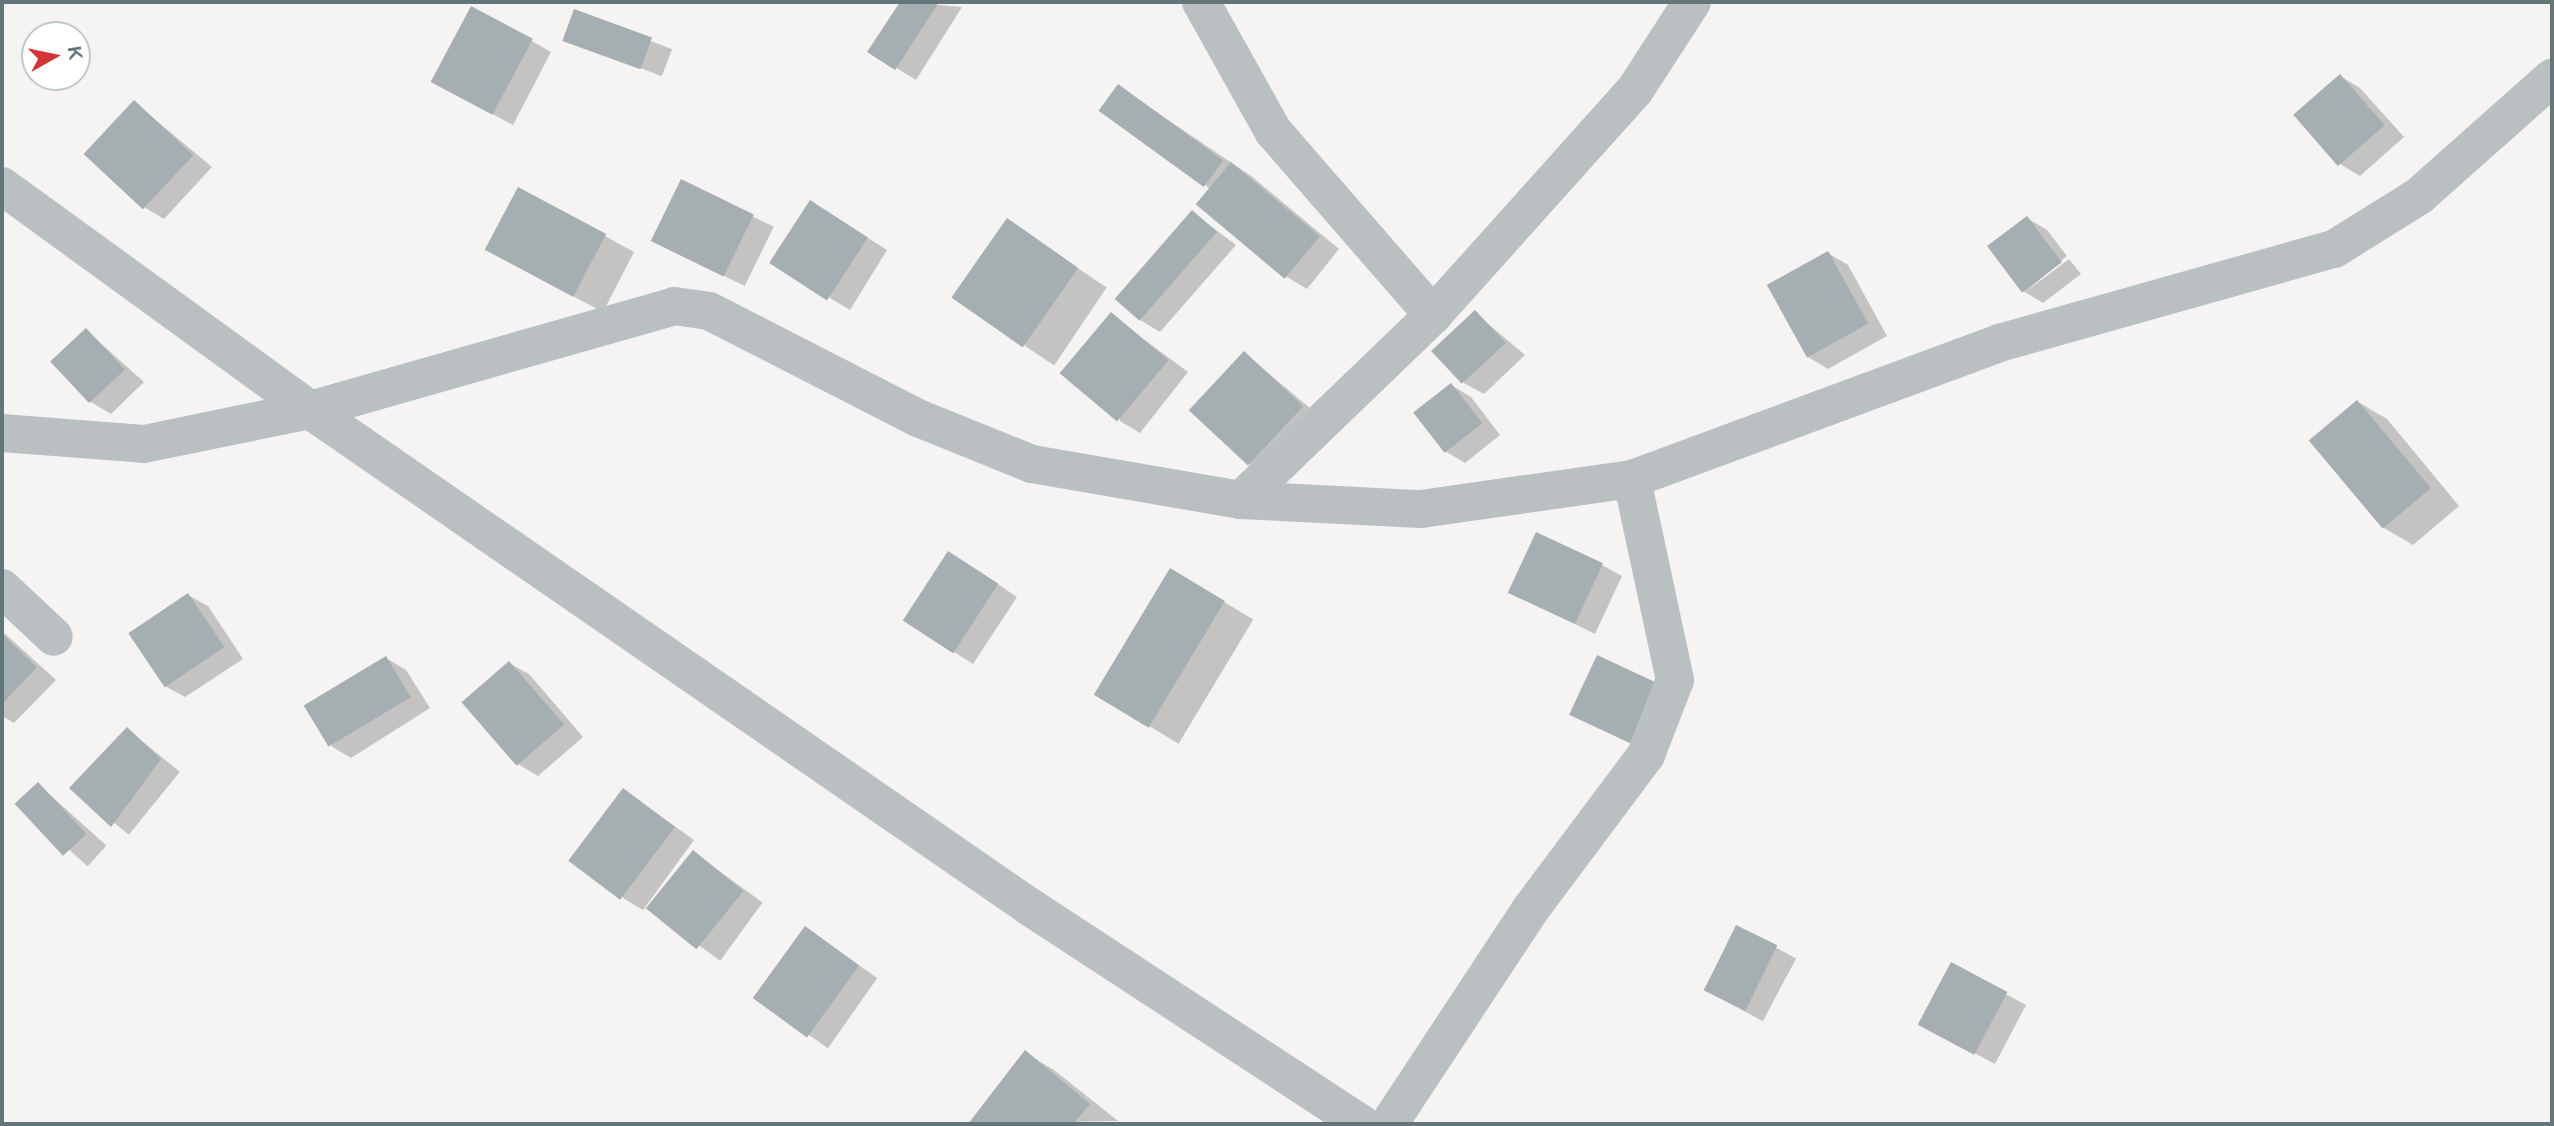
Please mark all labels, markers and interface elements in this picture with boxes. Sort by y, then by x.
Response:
north arrow [21,21,91,91]
text: K [64,45,87,61]

